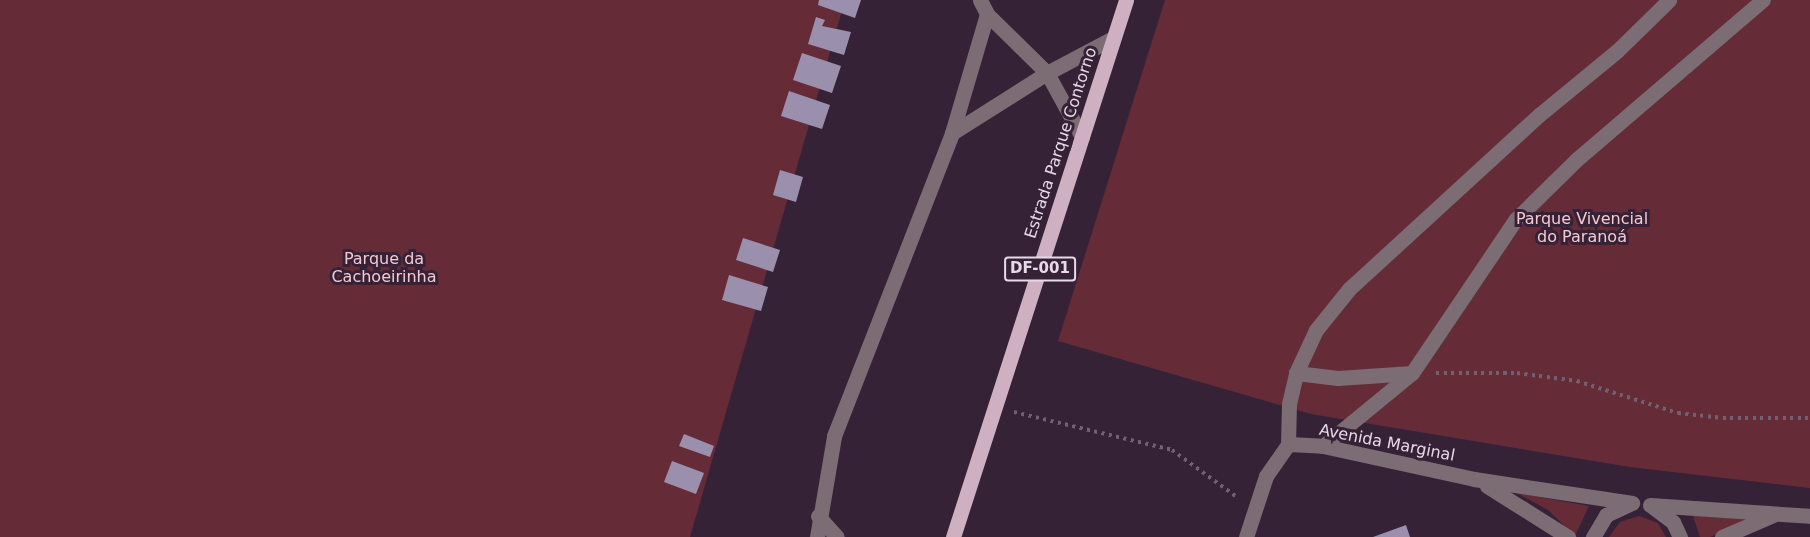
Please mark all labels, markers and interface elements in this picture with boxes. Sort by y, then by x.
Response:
street label: Estrada Parque Contorno [1021,45,1101,241]
park label: Parque Vivencial do Paranoá [1516,209,1648,247]
park label: Parque da Cachoeirinha [331,249,437,287]
road number: DF-001 [1004,257,1076,281]
street label: Avenida Marginal [1318,420,1456,466]

